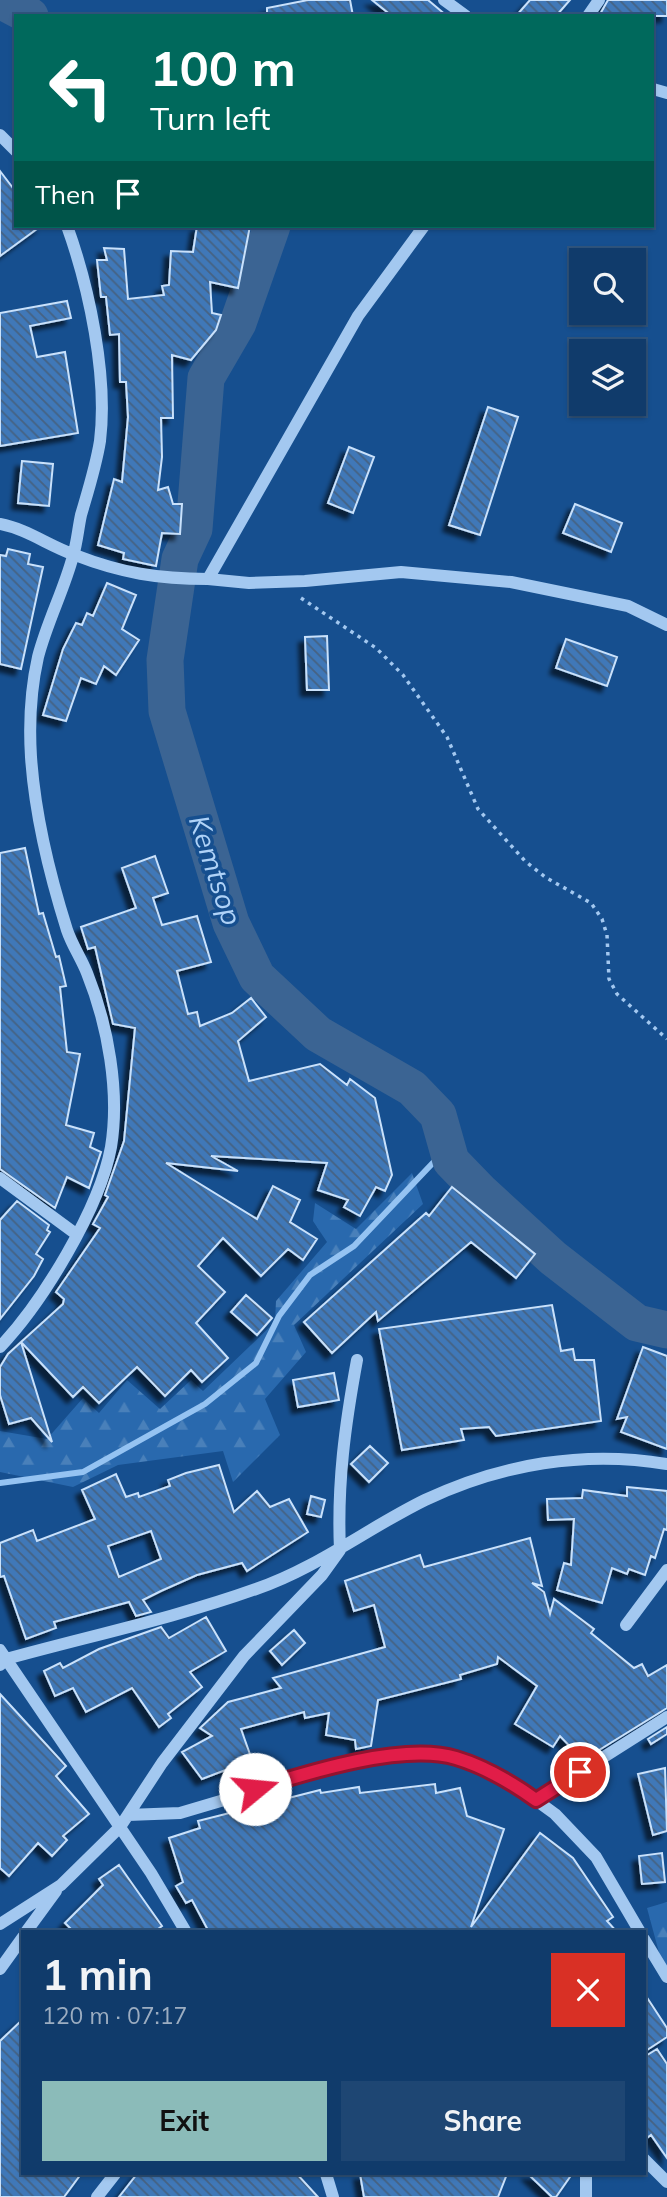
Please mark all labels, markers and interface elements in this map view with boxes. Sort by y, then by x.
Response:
text: 100 m [150,37,296,98]
icon: left [35,42,126,133]
text: Turn left [150,98,270,138]
icon: arrive [109,175,147,213]
text: Then [35,178,95,211]
map controls [569,248,646,416]
button: search [569,248,646,325]
button: layers [569,339,646,416]
water label: Kemtsop [182,811,250,929]
pin [550,1742,610,1802]
position arrow [218,1752,292,1826]
icon: arrive [561,1753,599,1791]
text: 1 min [42,1948,153,2001]
button: close [551,1953,625,2027]
text: 120 m · 07:17 [42,2001,187,2030]
button: Exit [42,2081,327,2161]
button: Share [341,2081,625,2161]

